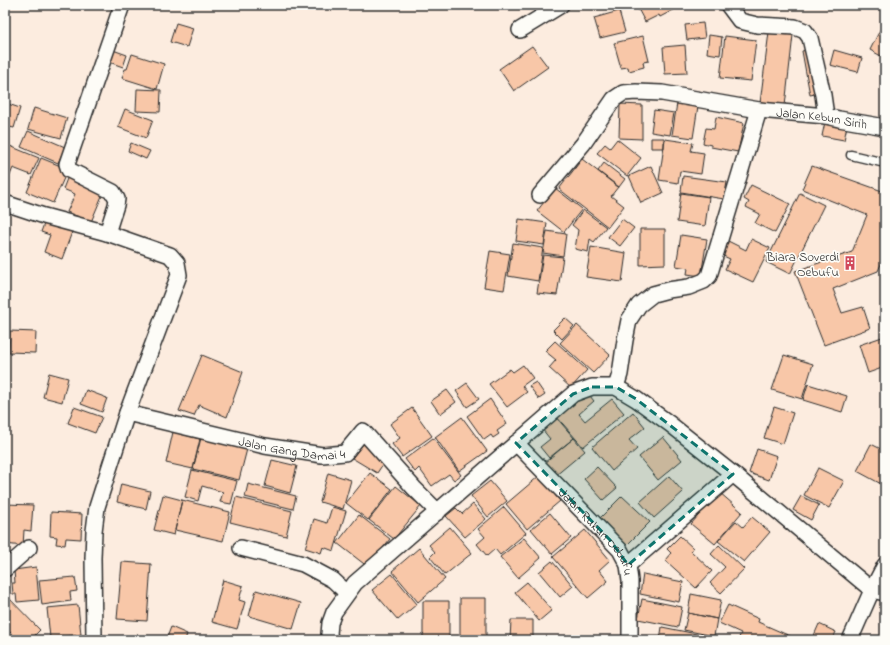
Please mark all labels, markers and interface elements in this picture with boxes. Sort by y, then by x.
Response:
street label: Jalan Kebun Sirih [775,104,868,135]
place label: Biara Soverdi Oebufu [766,248,839,282]
building icon: Biara Soverdi Oebufu [842,255,858,271]
street label: Jalan Gang Damai 4 [236,432,347,466]
street label: Jalan Rukun Oebufu [553,484,637,577]

